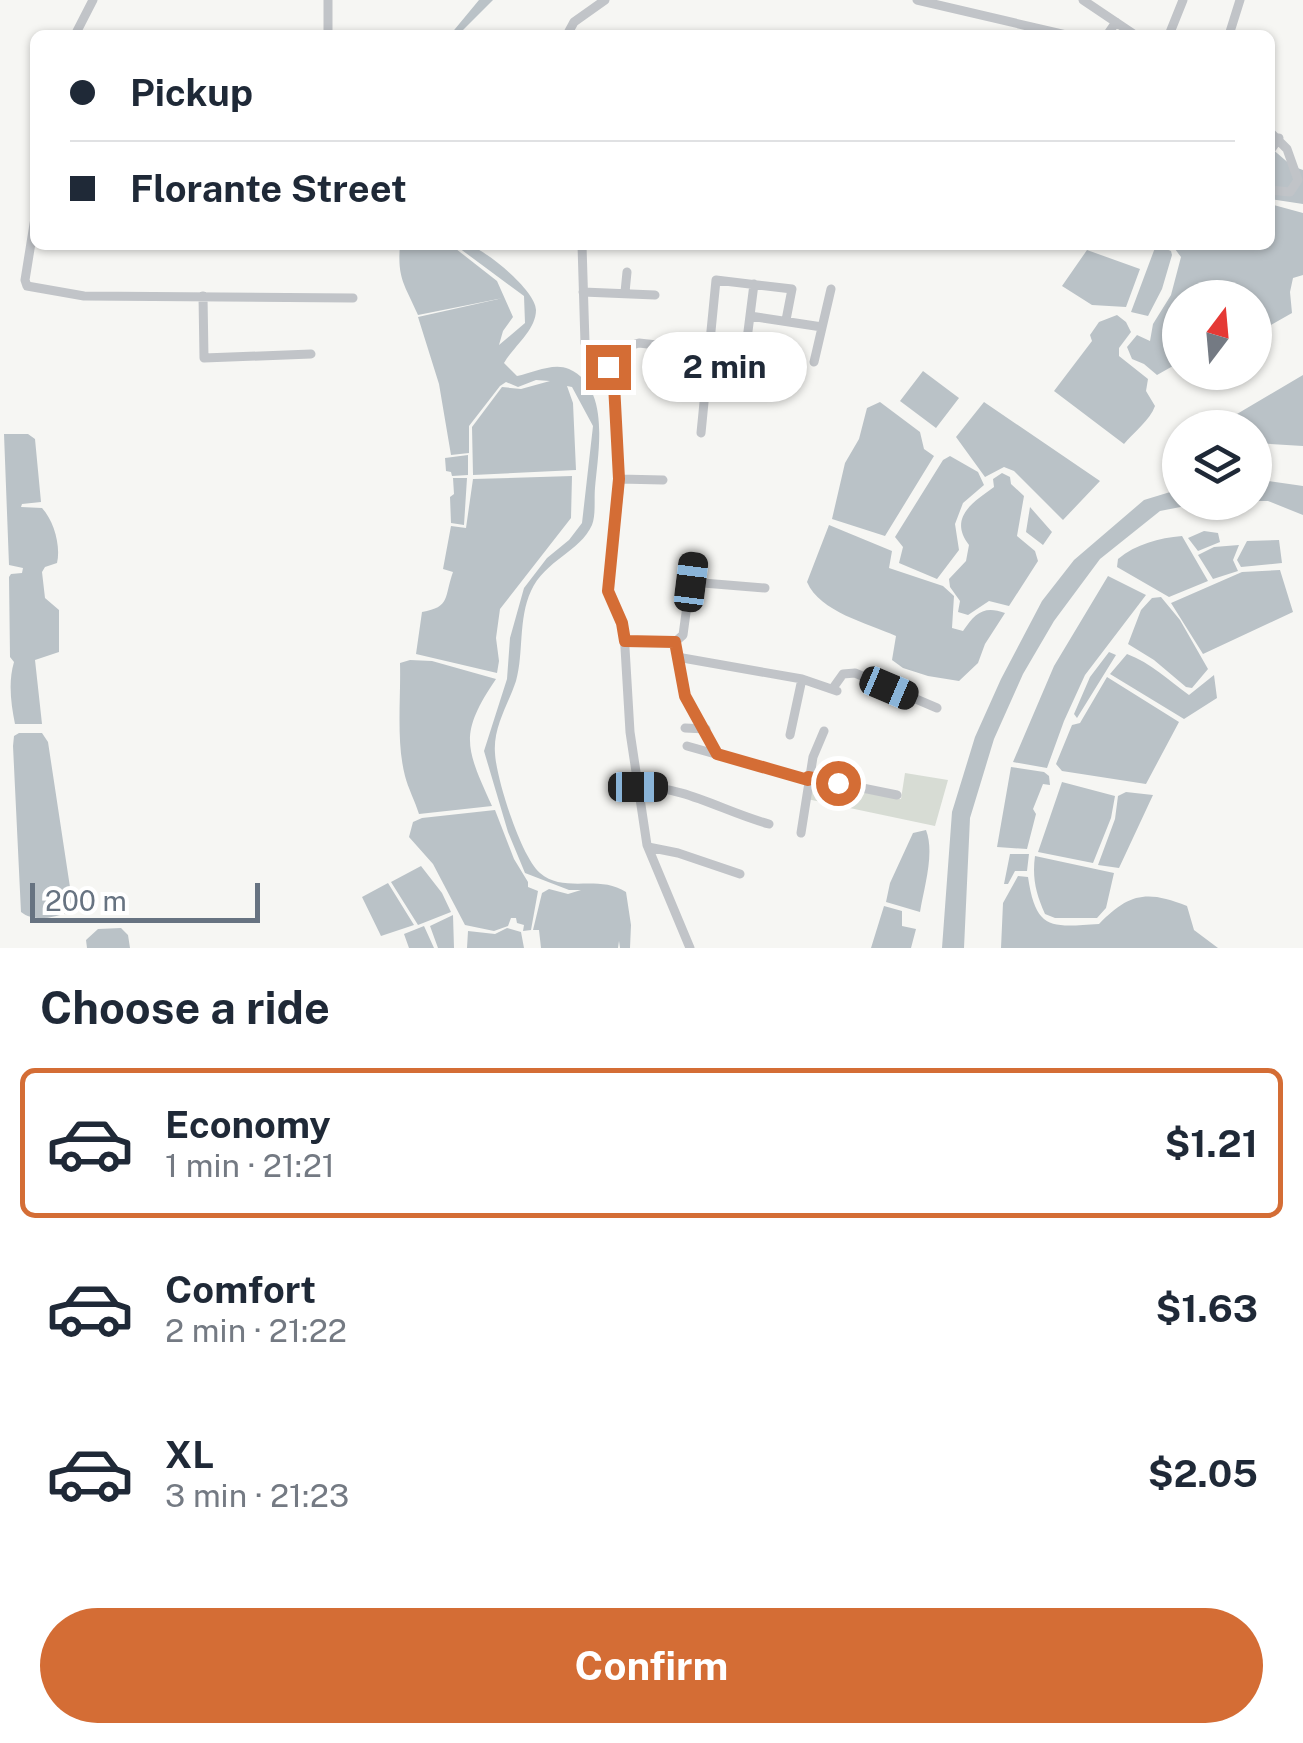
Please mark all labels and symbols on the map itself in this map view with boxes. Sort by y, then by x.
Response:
north arrow [1162,280,1272,390]
callout: 2 min [643,332,808,402]
route end [586,345,631,390]
car [672,550,710,614]
car [856,662,922,714]
route start [816,761,861,806]
car [608,772,668,802]
scale bar [30,878,260,923]

